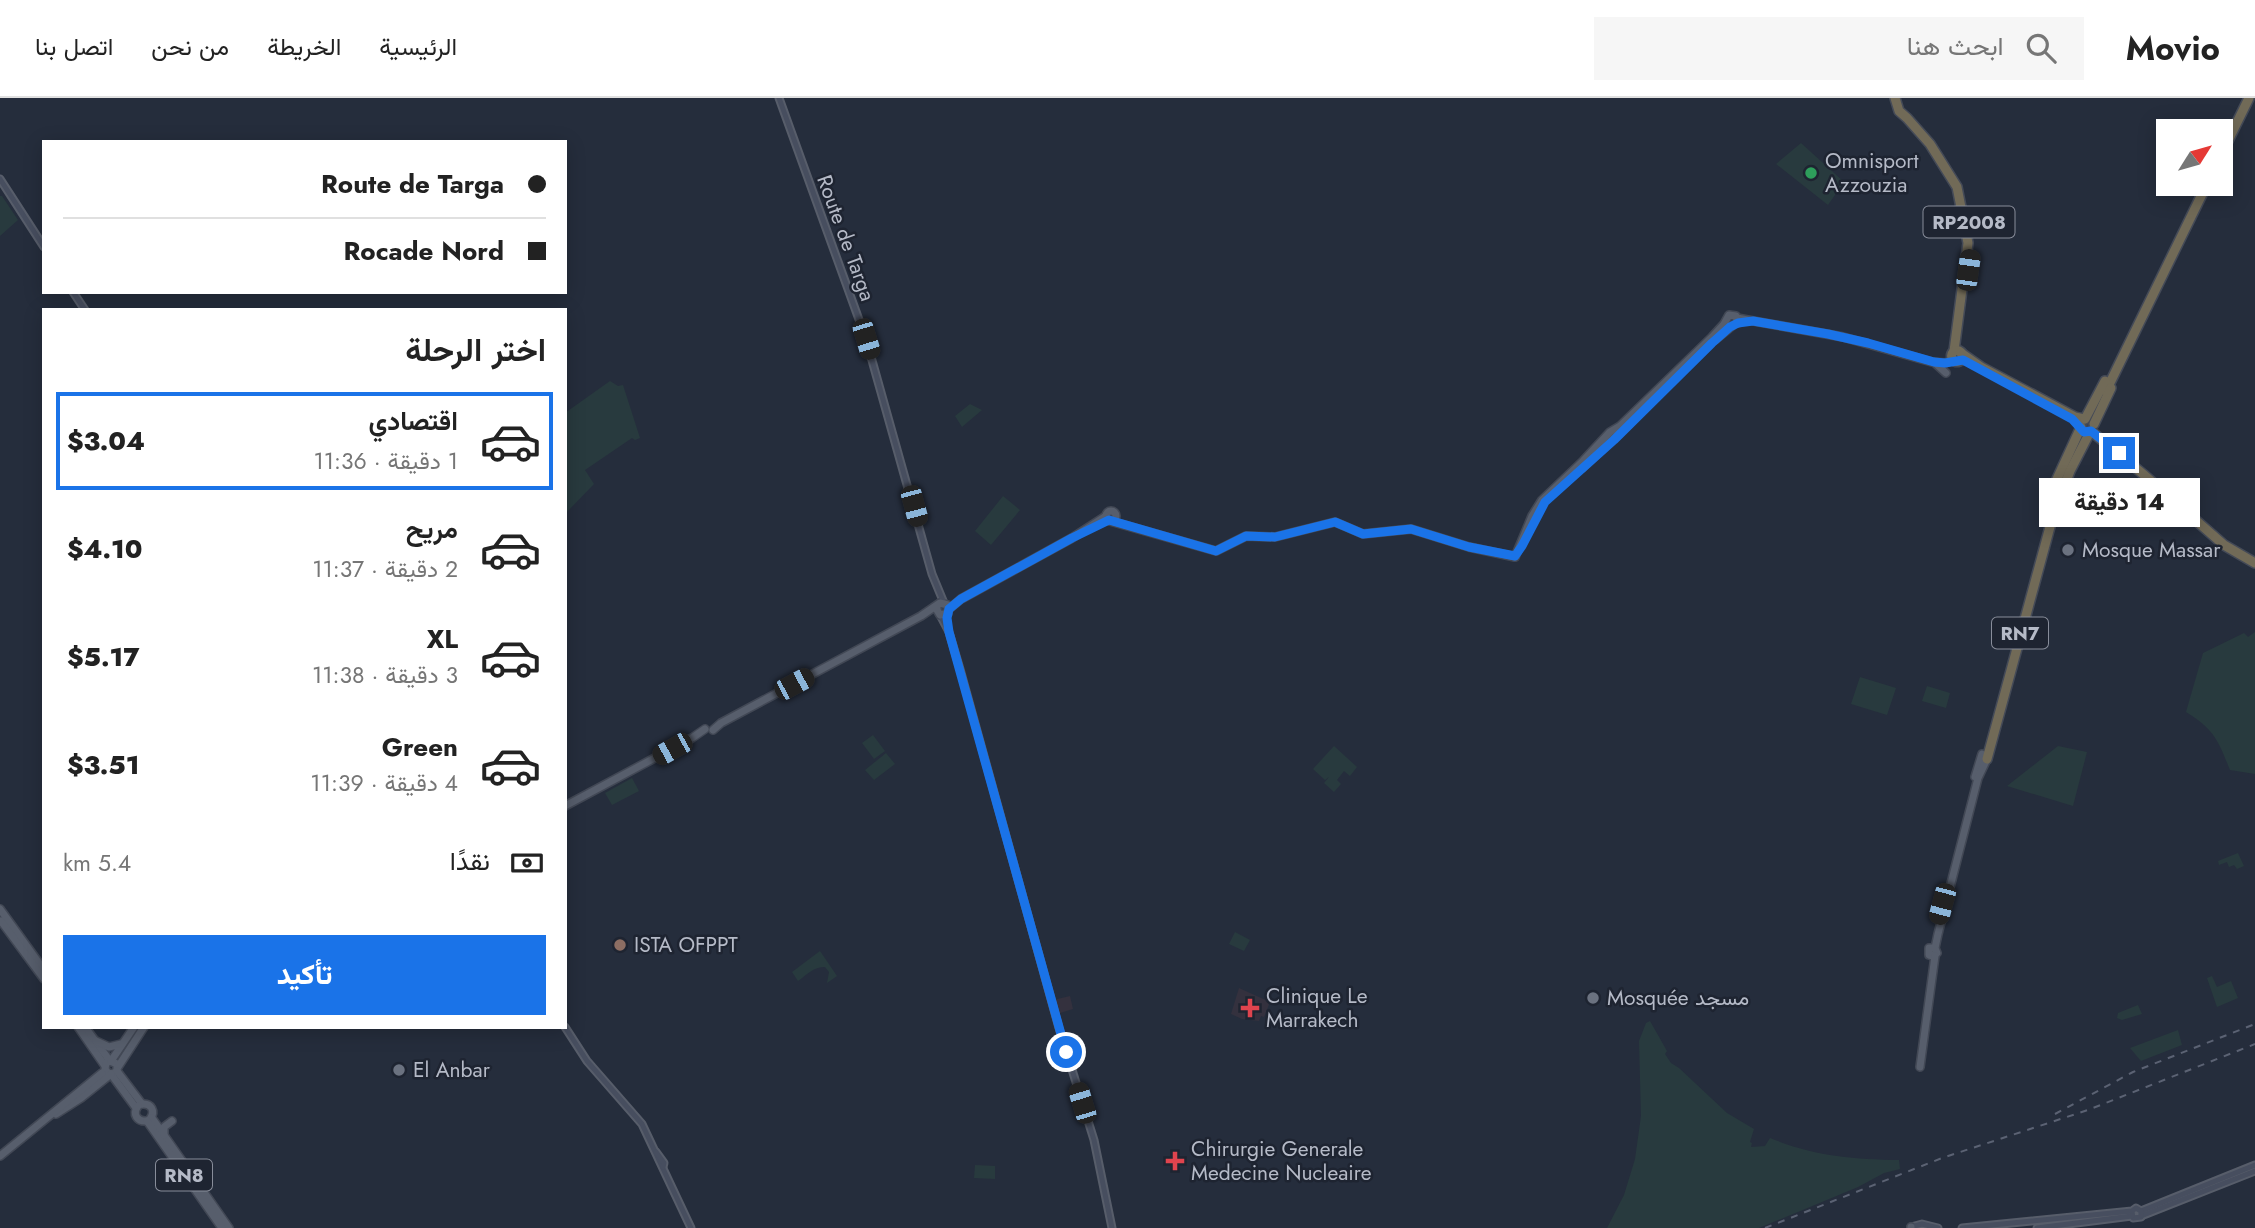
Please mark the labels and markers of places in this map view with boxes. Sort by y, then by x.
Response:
place label: Omnisport Azzouzia [1825,146,1919,200]
marker: Omnisport Azzouzia [1803,165,1819,181]
place label: Mosque Massar [2082,535,2221,565]
marker: Mosque Massar [2060,542,2076,558]
place label: ISTA OFPPT [634,930,738,960]
marker: ISTA OFPPT [612,937,628,953]
place label: Clinique Le Marrakech [1266,981,1368,1035]
place label: Mosquée مسجد [1607,983,1749,1013]
marker: Mosquée مسجد [1585,990,1601,1006]
marker: Clinique Le Marrakech [1240,998,1260,1018]
place label: El Anbar [413,1055,491,1085]
marker: El Anbar [391,1062,407,1078]
place label: Chirurgie Generale Medecine Nucleaire [1191,1134,1372,1188]
marker: Chirurgie Generale Medecine Nucleaire [1165,1151,1185,1171]

